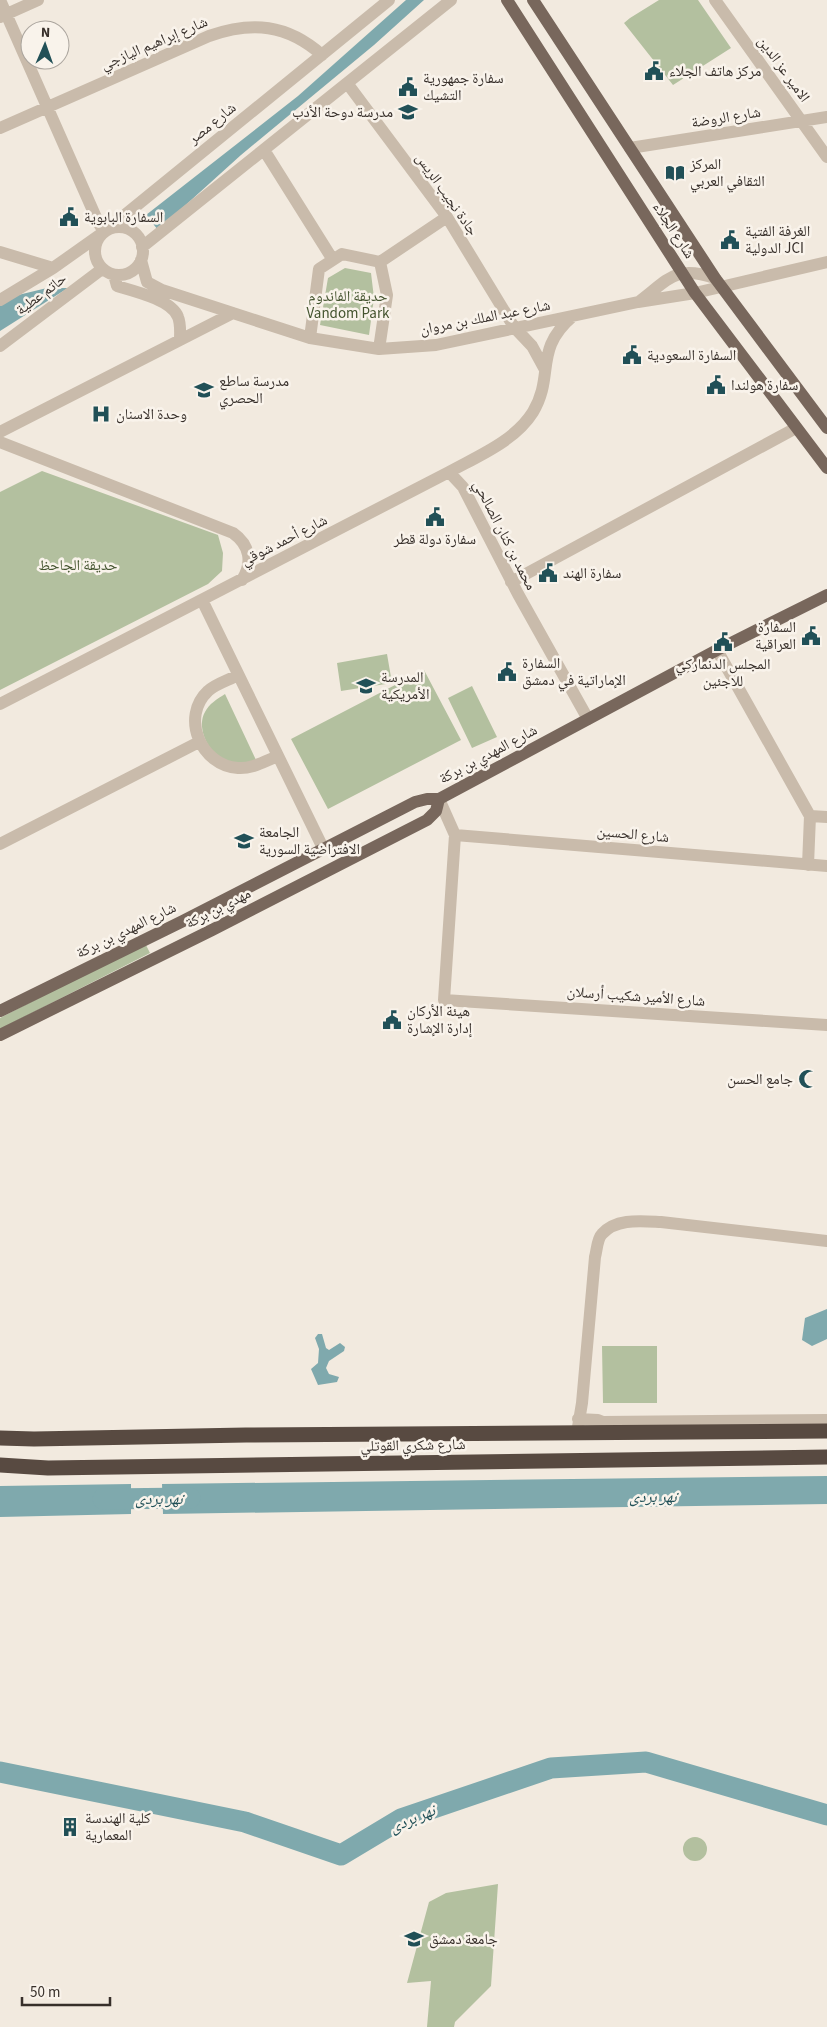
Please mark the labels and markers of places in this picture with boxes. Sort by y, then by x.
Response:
public building icon: مركز هاتف الجلاء [643,60,665,82]
place label: مركز هاتف الجلاء [669,61,762,82]
place label: سفارة جمهورية التشيك [423,68,504,106]
public building icon: سفارة جمهورية التشيك [397,76,419,98]
school or university icon: مدرسة دوحة الأدب [397,101,419,123]
place label: مدرسة دوحة الأدب [292,102,393,123]
place label: المركز الثقافي العربي [689,154,765,193]
library icon: المركز الثقافي العربي [664,162,686,184]
public building icon: السفارة البابوية [58,206,80,228]
place label: السفارة البابوية [84,207,163,228]
place label: الغرفة الفتية الدولية JCI [745,221,810,259]
public building icon: الغرفة الفتية الدولية JCI [719,229,741,251]
public building icon: السفارة السعودية [621,344,643,366]
place label: السفارة السعودية [647,345,736,366]
place label: مدرسة ساطع الحصري [219,371,289,410]
public building icon: سفارة هولندا [705,374,727,396]
place label: سفارة هولندا [731,375,798,396]
school or university icon: مدرسة ساطع الحصري [193,379,215,401]
hospital icon: وحدة الاسنان [90,403,112,425]
place label: وحدة الاسنان [116,404,187,425]
public building icon: سفارة دولة قطر [424,506,446,528]
place label: سفارة دولة قطر [393,529,476,550]
public building icon: سفارة الهند [537,562,559,584]
place label: سفارة الهند [563,563,621,584]
place label: السفارة العراقية [755,617,796,655]
public building icon: السفارة العراقية [800,625,822,647]
public building icon: المجلس الدنماركي للاجئين [712,631,734,653]
place label: السفارة الإماراتية في دمشق [522,653,626,692]
place label: المجلس الدنماركي للاجئين [675,654,771,692]
public building icon: السفارة الإماراتية في دمشق [496,661,518,683]
place label: المدرسة الأمريكية [381,667,429,705]
school or university icon: المدرسة الأمريكية [355,675,377,697]
place label: الجامعة الافتراضية السورية [259,822,360,860]
school or university icon: الجامعة الافتراضية السورية [233,830,255,852]
place label: هيئة الأركان إدارة الإشارة [407,1001,473,1039]
public building icon: هيئة الأركان إدارة الإشارة [381,1009,403,1031]
mosque icon: جامع الحسن [797,1068,819,1090]
place label: جامع الحسن [727,1069,793,1090]
place label: كلية الهندسة المعمارية [85,1808,151,1846]
building icon: كلية الهندسة المعمارية [59,1816,81,1838]
school or university icon: جامعة دمشق [403,1928,425,1950]
place label: جامعة دمشق [429,1929,498,1950]

